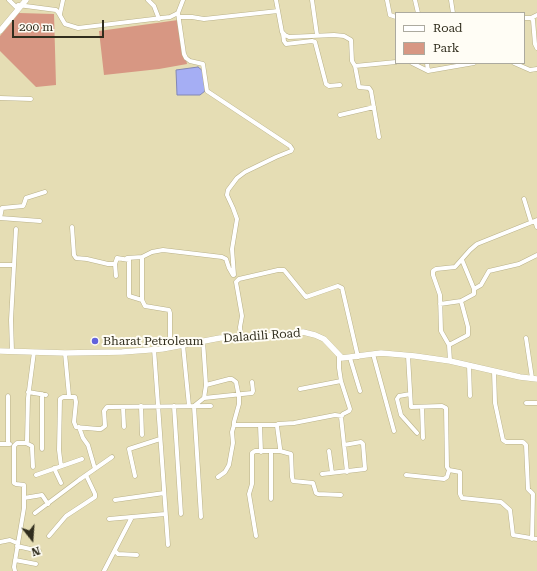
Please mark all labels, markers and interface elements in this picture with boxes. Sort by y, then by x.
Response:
scale bar [14,12,106,38]
legend [395,12,525,64]
text: 200 m [19,20,53,34]
text: Road [433,21,462,35]
text: Park [433,41,459,55]
street label: Daladili Road [223,326,301,346]
place label: Bharat Petroleum [103,334,203,348]
marker: Bharat Petroleum [90,336,100,346]
north arrow [12,519,52,559]
text: N [30,543,42,558]

